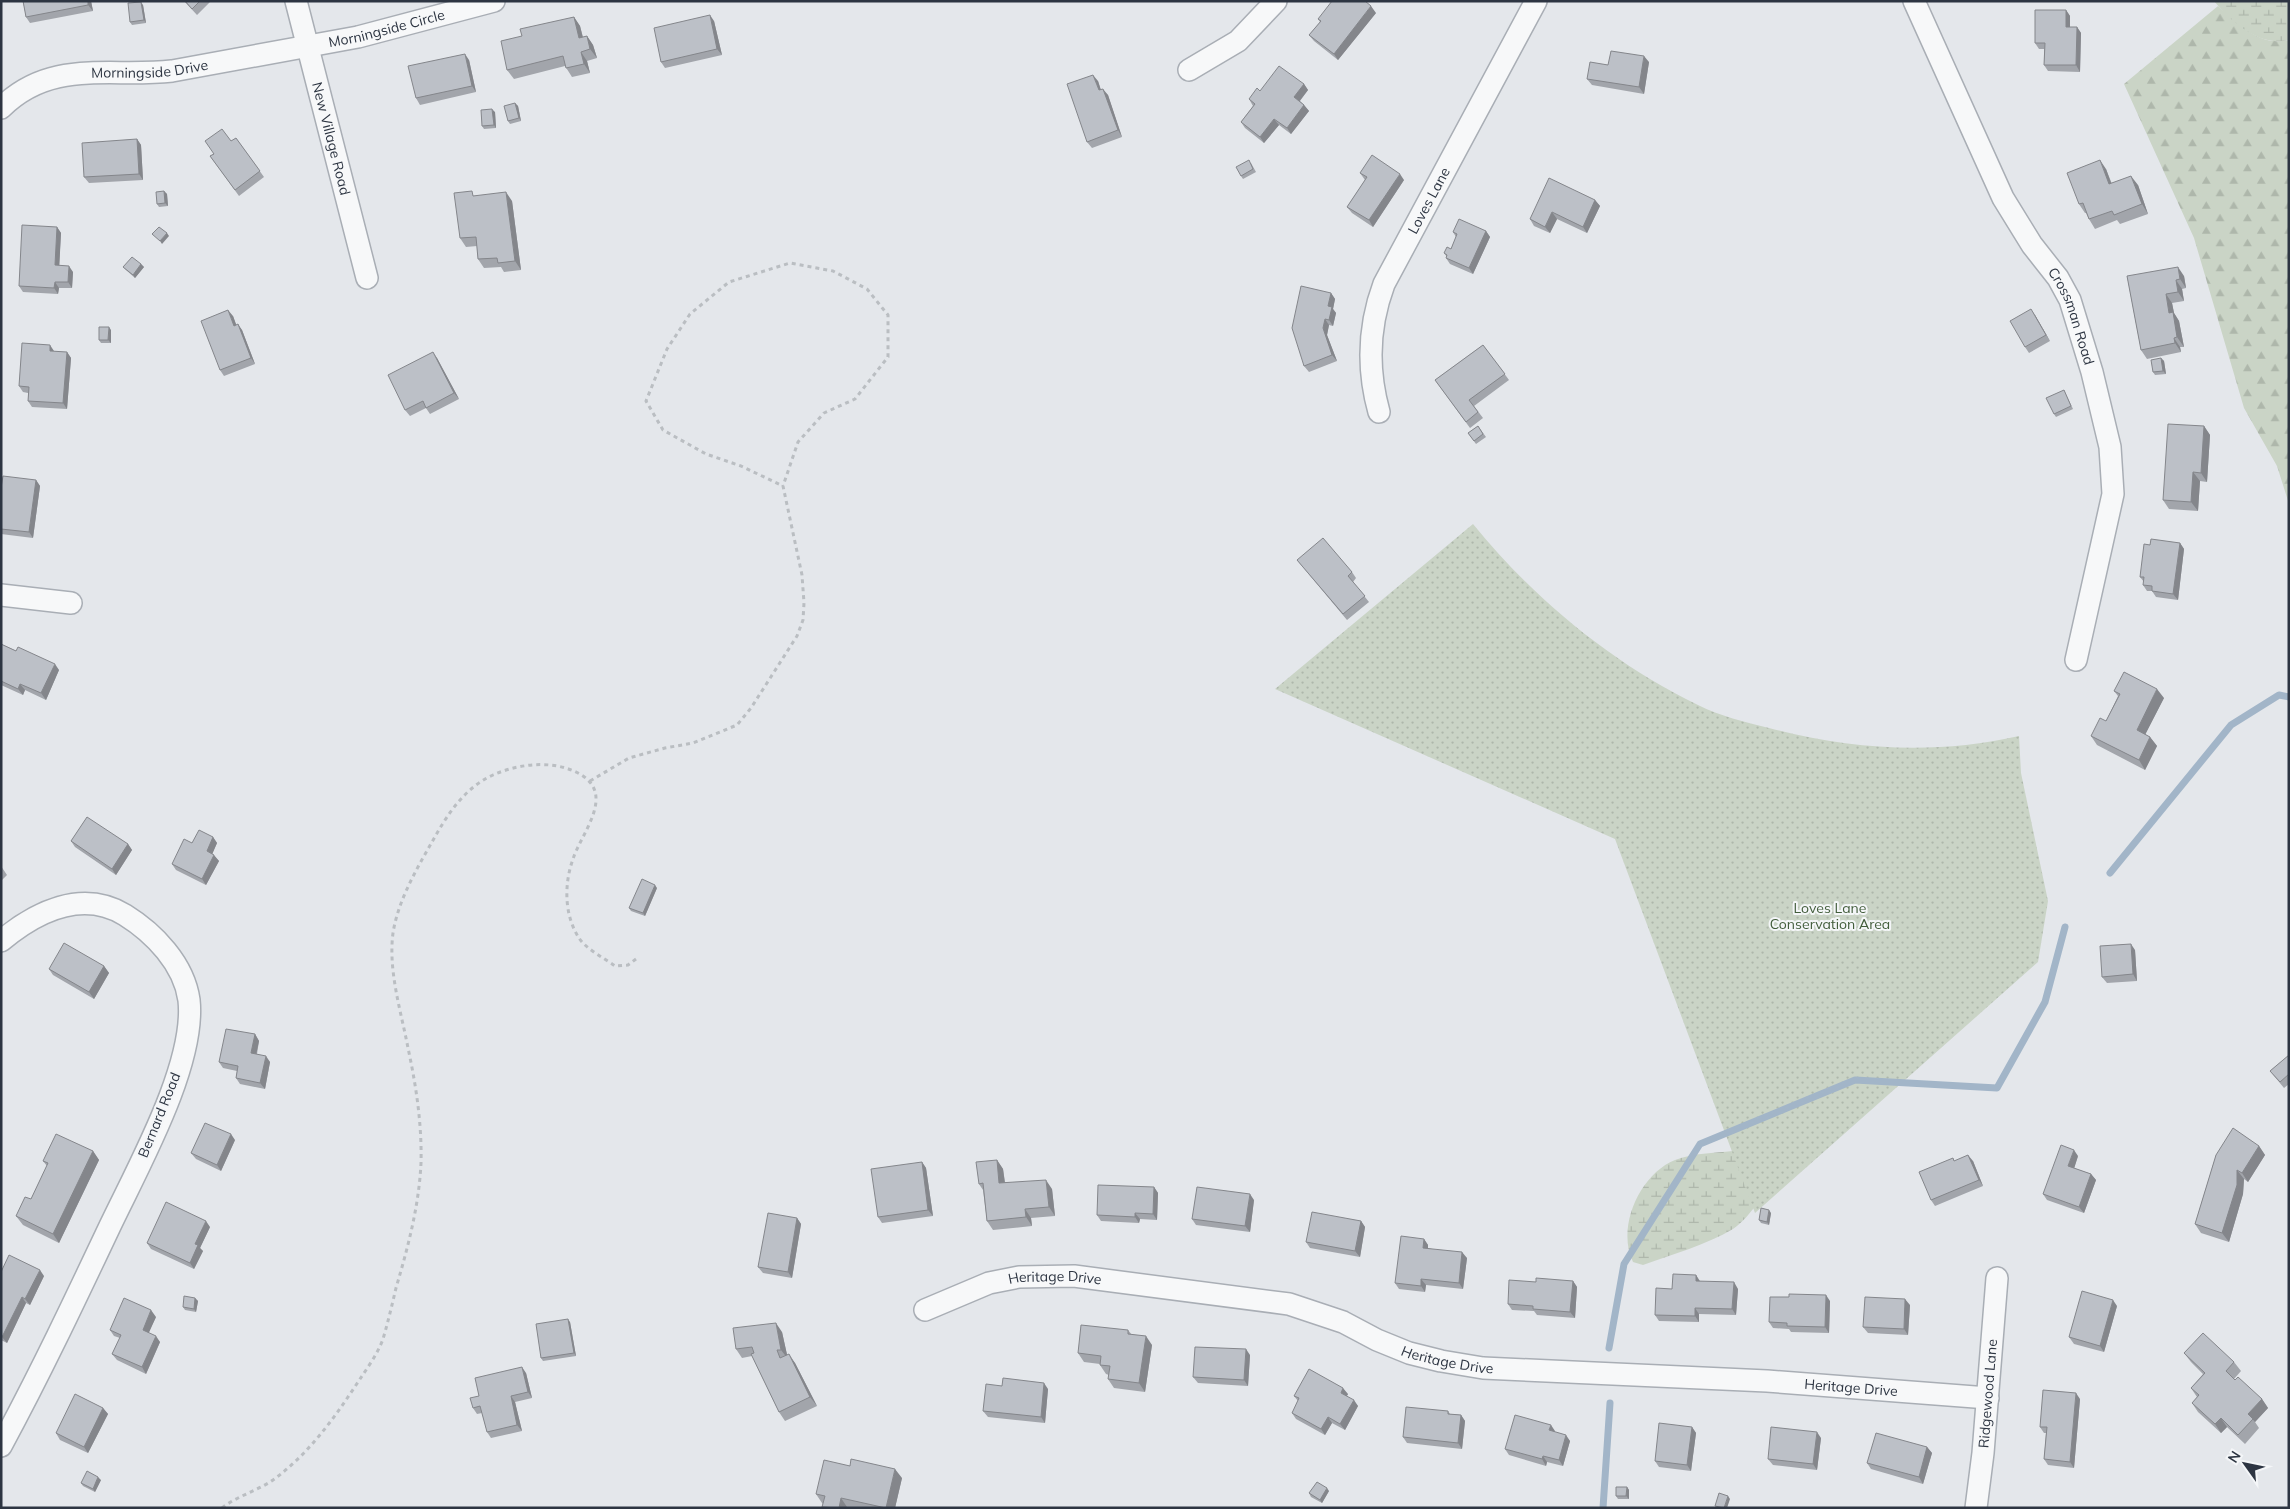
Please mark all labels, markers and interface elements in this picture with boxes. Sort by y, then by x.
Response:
street label: Morningside Circle [327,5,447,51]
street label: Morningside Drive [91,56,209,82]
street label: New Village Road [308,80,354,197]
street label: Loves Lane [1404,164,1454,237]
street label: Crossman Road [2044,264,2098,367]
park label: Loves Lane Conservation Area [1770,899,1890,933]
street label: Bernard Road [134,1070,184,1160]
street label: Heritage Drive [1007,1267,1103,1289]
street label: Ridgewood Lane [1974,1338,2001,1449]
street label: Heritage Drive [1399,1342,1494,1377]
street label: Heritage Drive [1804,1375,1898,1400]
north arrow [2220,1439,2270,1489]
text: N [2224,1448,2245,1466]

